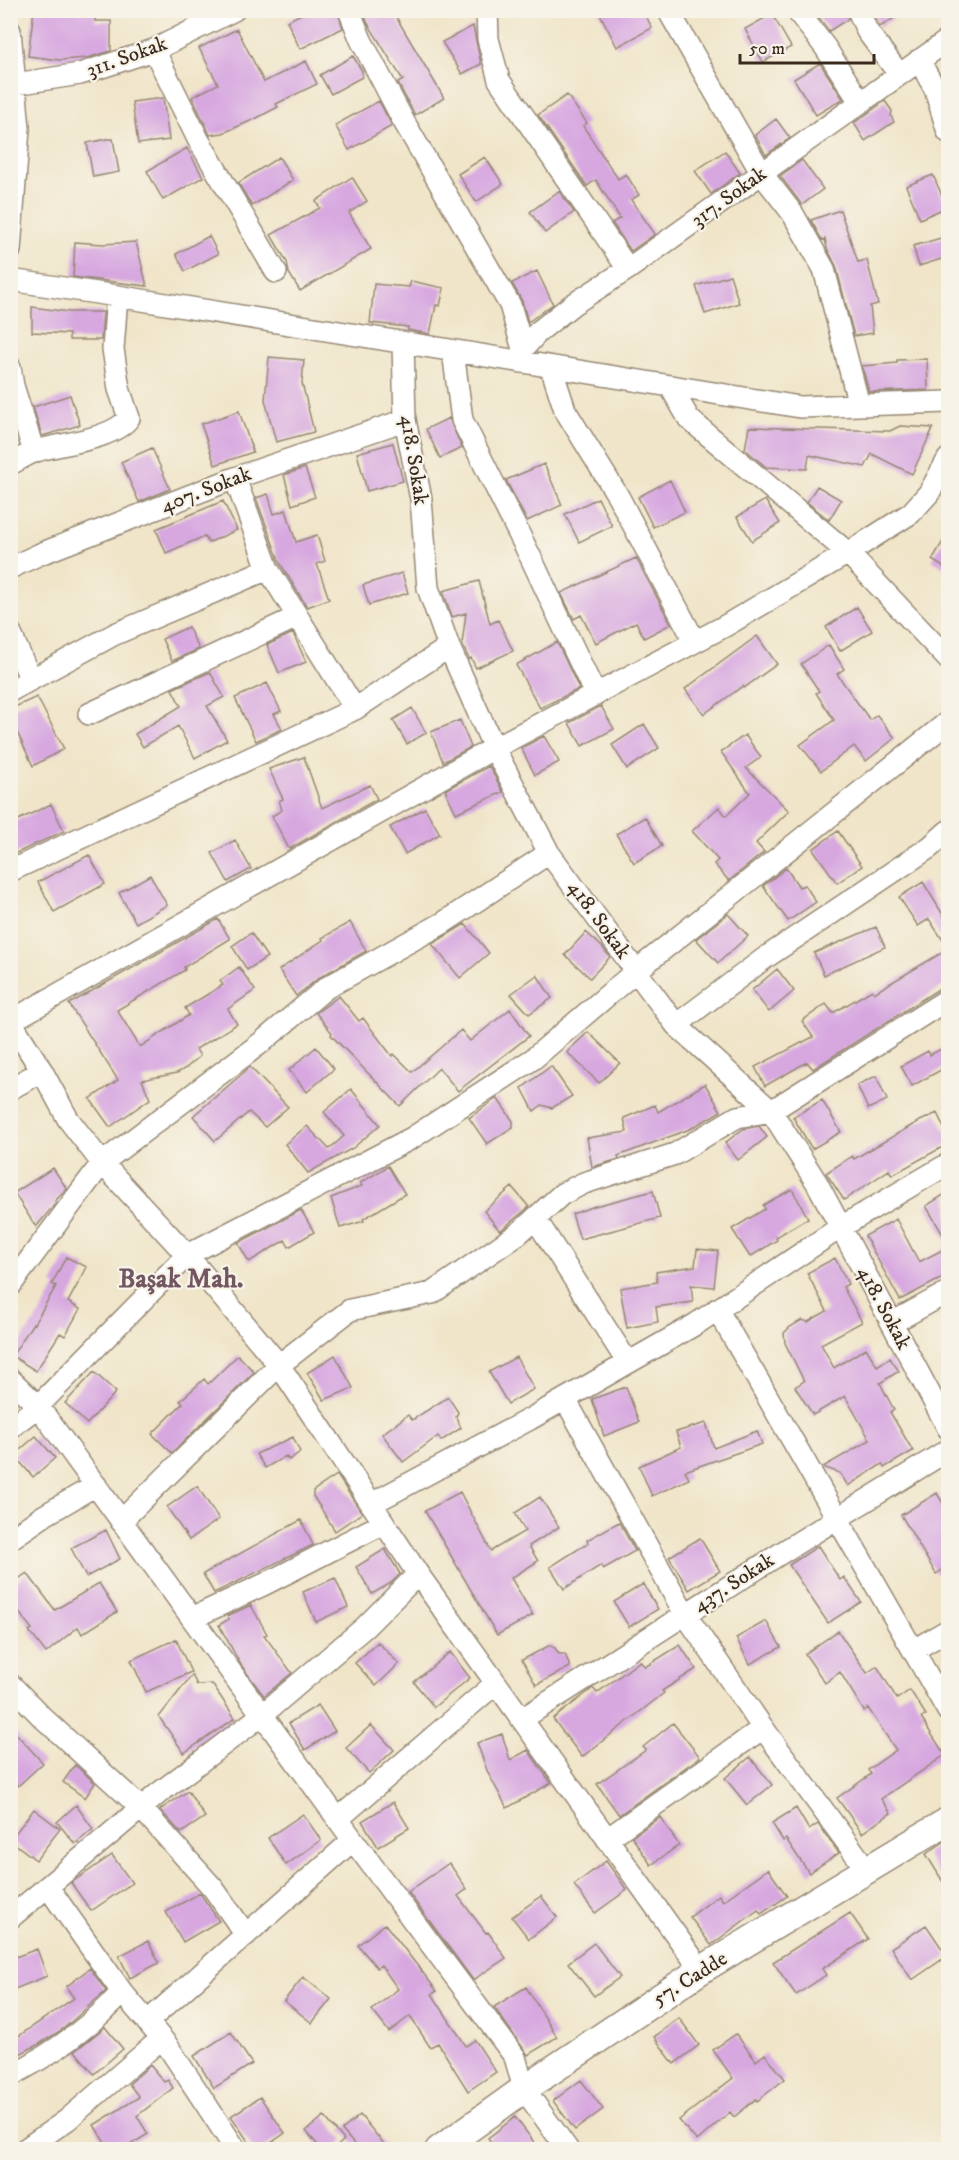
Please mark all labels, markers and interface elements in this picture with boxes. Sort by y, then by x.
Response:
scale bar [740,27,874,65]
street label: 311. Sokak [83,30,171,84]
text: 50 m [749,38,785,60]
street label: 317. Sokak [686,161,772,233]
street label: 418. Sokak [394,413,434,507]
street label: 407. Sokak [157,461,255,519]
street label: 418. Sokak [562,876,637,965]
district label: Başak Mah. [119,1262,243,1296]
street label: 418. Sokak [851,1262,917,1355]
street label: 437. Sokak [689,1547,780,1619]
street label: 57. Cadde [648,1946,733,2012]

